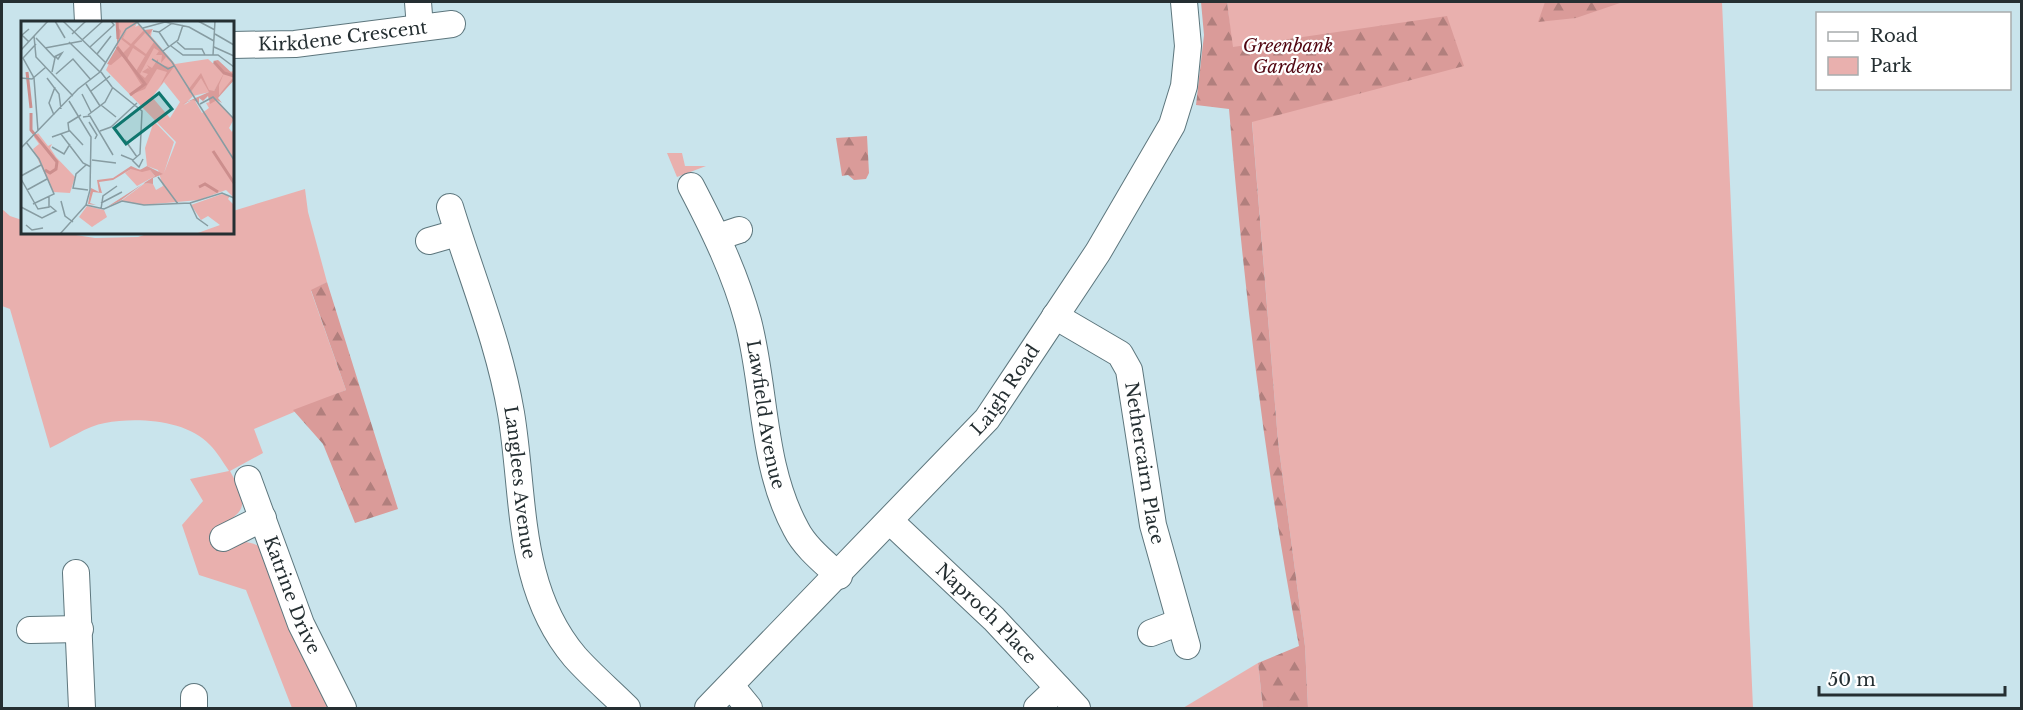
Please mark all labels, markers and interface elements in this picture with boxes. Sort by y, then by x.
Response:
legend [1816,12,2011,90]
street label: Kirkdene Crescent [258,16,429,56]
inset map [21,21,234,234]
text: Road [1870,25,1918,47]
park label: Greenbank Gardens [1243,35,1333,78]
text: Park [1870,55,1912,77]
street label: Lawfield Avenue [742,338,790,492]
street label: Laigh Road [966,340,1044,440]
street label: Nethercairn Place [1120,380,1169,547]
street label: Langlees Avenue [499,404,540,561]
street label: Katrine Drive [259,533,325,658]
street label: Naproch Place [931,559,1041,668]
scale bar [1819,659,2005,697]
text: 50 m [1828,669,1876,691]

